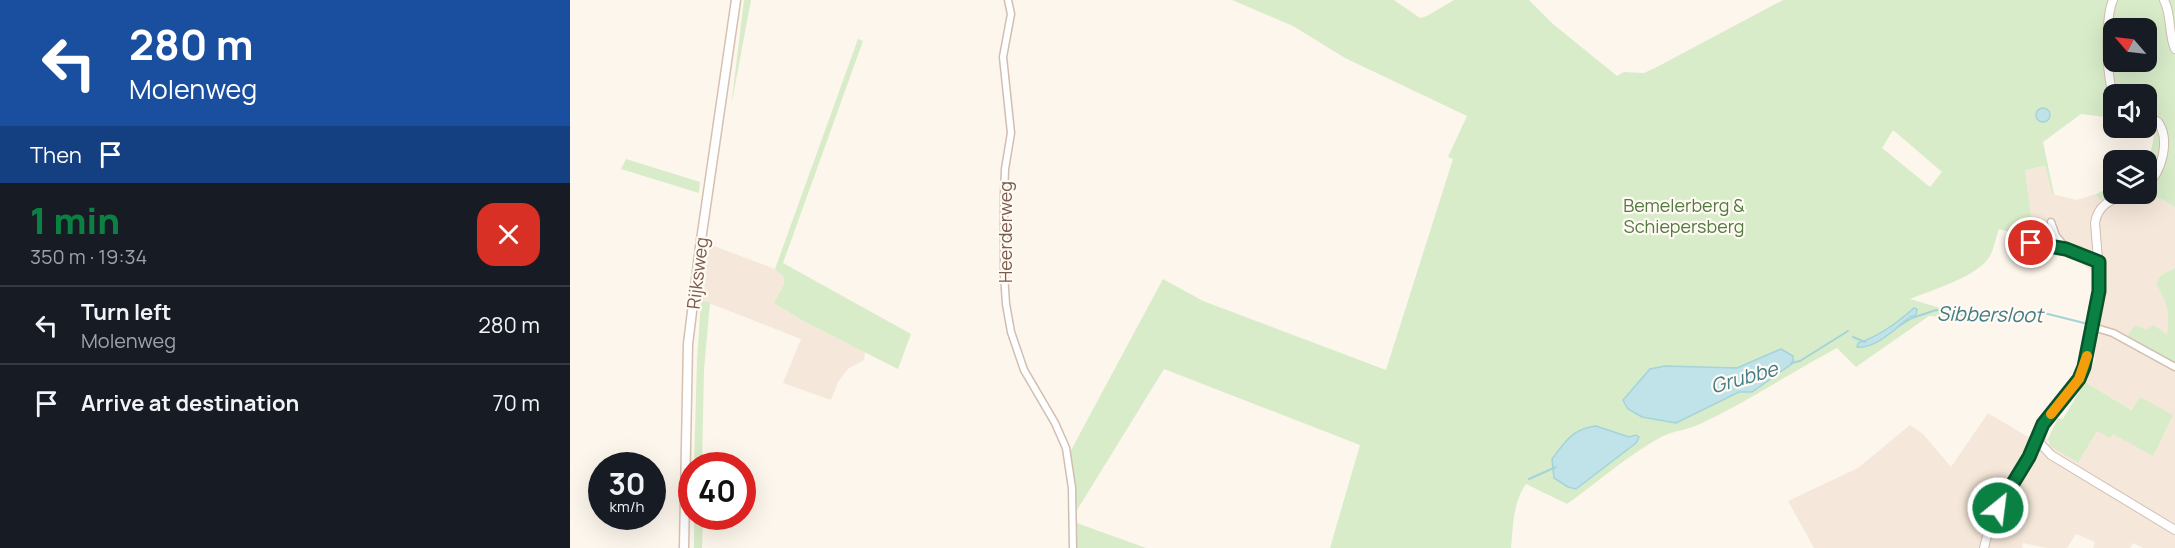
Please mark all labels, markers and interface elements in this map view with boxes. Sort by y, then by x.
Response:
text: 280 m [129,15,254,73]
north arrow [2103,18,2157,72]
map controls [2103,18,2157,204]
icon: left [30,24,108,102]
text: Molenweg [129,70,257,107]
button: sound [2103,84,2157,138]
icon: arrive [94,138,127,171]
text: Then [30,140,82,170]
button: layers [2103,150,2157,204]
street label: Heerderweg [993,181,1017,283]
park label: Bemelerberg & Schiepersberg [1623,193,1745,238]
text: 1 min [30,196,120,245]
button: close [477,203,540,266]
pin [2005,217,2056,268]
icon: arrive [2014,226,2047,259]
street label: Rijksweg [681,236,713,310]
text: 350 m · 19:34 [30,243,147,270]
text: Turn left [81,297,171,327]
water label: Sibbersloot [1937,300,2045,328]
icon: left [30,309,63,342]
text: 280 m [478,310,540,340]
text: Molenweg [81,327,176,354]
water label: Grubbe [1707,354,1782,399]
icon: arrive [30,387,63,420]
text: Arrive at destination [81,388,299,418]
text: 70 m [492,388,540,418]
speed limit sign: 40 [678,452,756,530]
text: 30 [608,463,646,504]
position arrow [1966,476,2030,540]
text: km/h [610,496,644,517]

